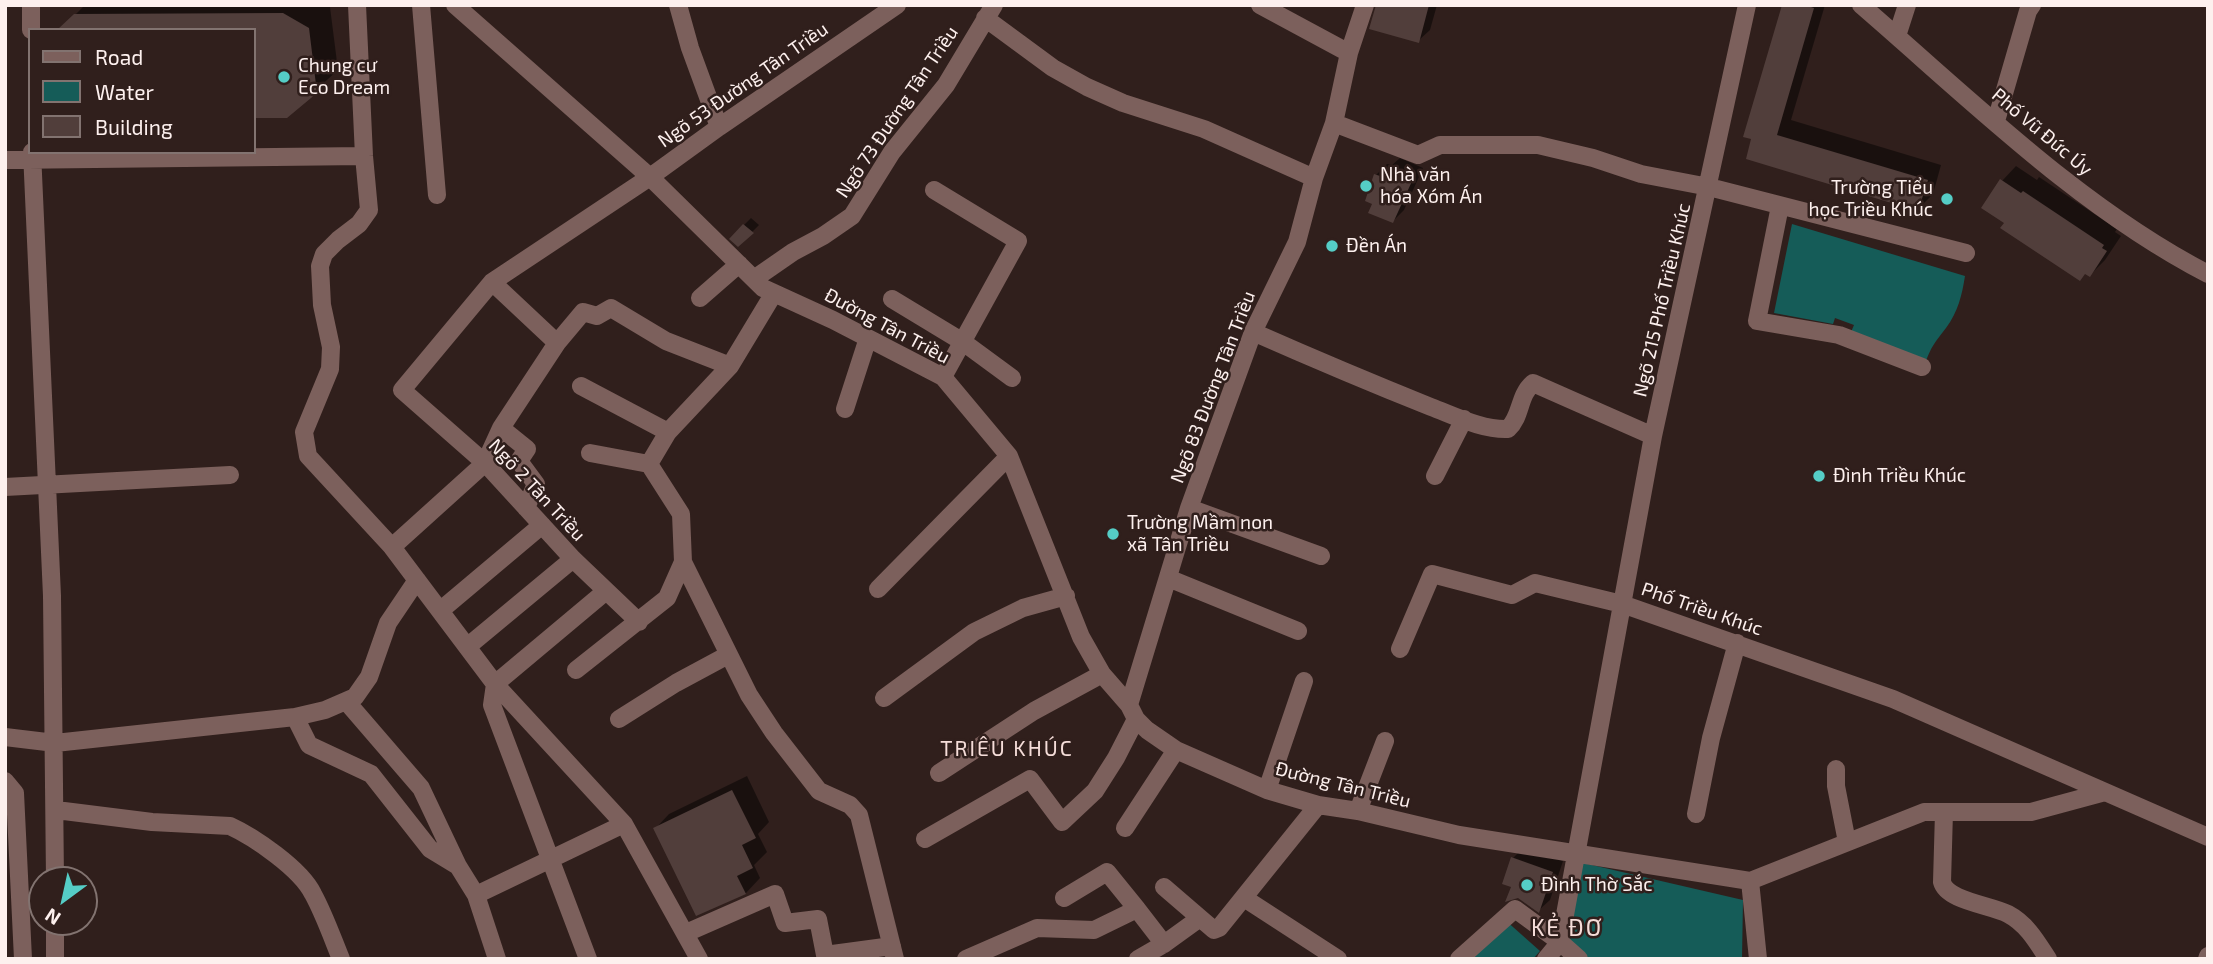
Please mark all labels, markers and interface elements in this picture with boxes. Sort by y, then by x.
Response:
street label: Ngõ 53 Đường Tân Triều [654,18,832,152]
street label: Ngõ 73 Đường Tân Triều [831,22,963,202]
legend [28,28,256,154]
text: Road [95,44,143,69]
place label: Chung cư Eco Dream [298,55,390,99]
marker: Chung cư Eco Dream [276,69,292,85]
text: Water [95,79,154,104]
street label: Phố Vũ Đức Úy [1987,84,2097,180]
text: Building [95,114,173,139]
place label: Nhà văn hóa Xóm Án [1380,164,1482,208]
place label: Trường Tiểu học Triều Khúc [1808,177,1933,221]
marker: Nhà văn hóa Xóm Án [1358,178,1374,194]
marker: Trường Tiểu học Triều Khúc [1939,191,1955,207]
street label: Ngõ 215 Phố Triều Khúc [1629,201,1695,399]
place label: Đền Án [1346,235,1407,257]
marker: Đền Án [1324,238,1340,254]
street label: Đường Tân Triều [820,283,954,369]
street label: Ngõ 83 Đường Tân Triều [1166,288,1260,486]
street label: Ngõ 2 Tân Triều [484,434,590,546]
place label: Đình Triều Khúc [1833,465,1966,487]
marker: Đình Triều Khúc [1811,468,1827,484]
place label: Trường Mầm non xã Tân Triều [1127,512,1273,556]
marker: Trường Mầm non xã Tân Triều [1105,526,1121,542]
street label: Phố Triều Khúc [1638,578,1766,640]
district label: TRIÊU KHÚC [941,736,1073,762]
street label: Đường Tân Triều [1273,757,1413,813]
north arrow [28,866,98,936]
place label: Đình Thờ Sắc [1541,874,1652,896]
marker: Đình Thờ Sắc [1519,877,1535,893]
text: N [40,904,64,931]
district label: KẺ ĐƠ [1532,914,1602,942]

